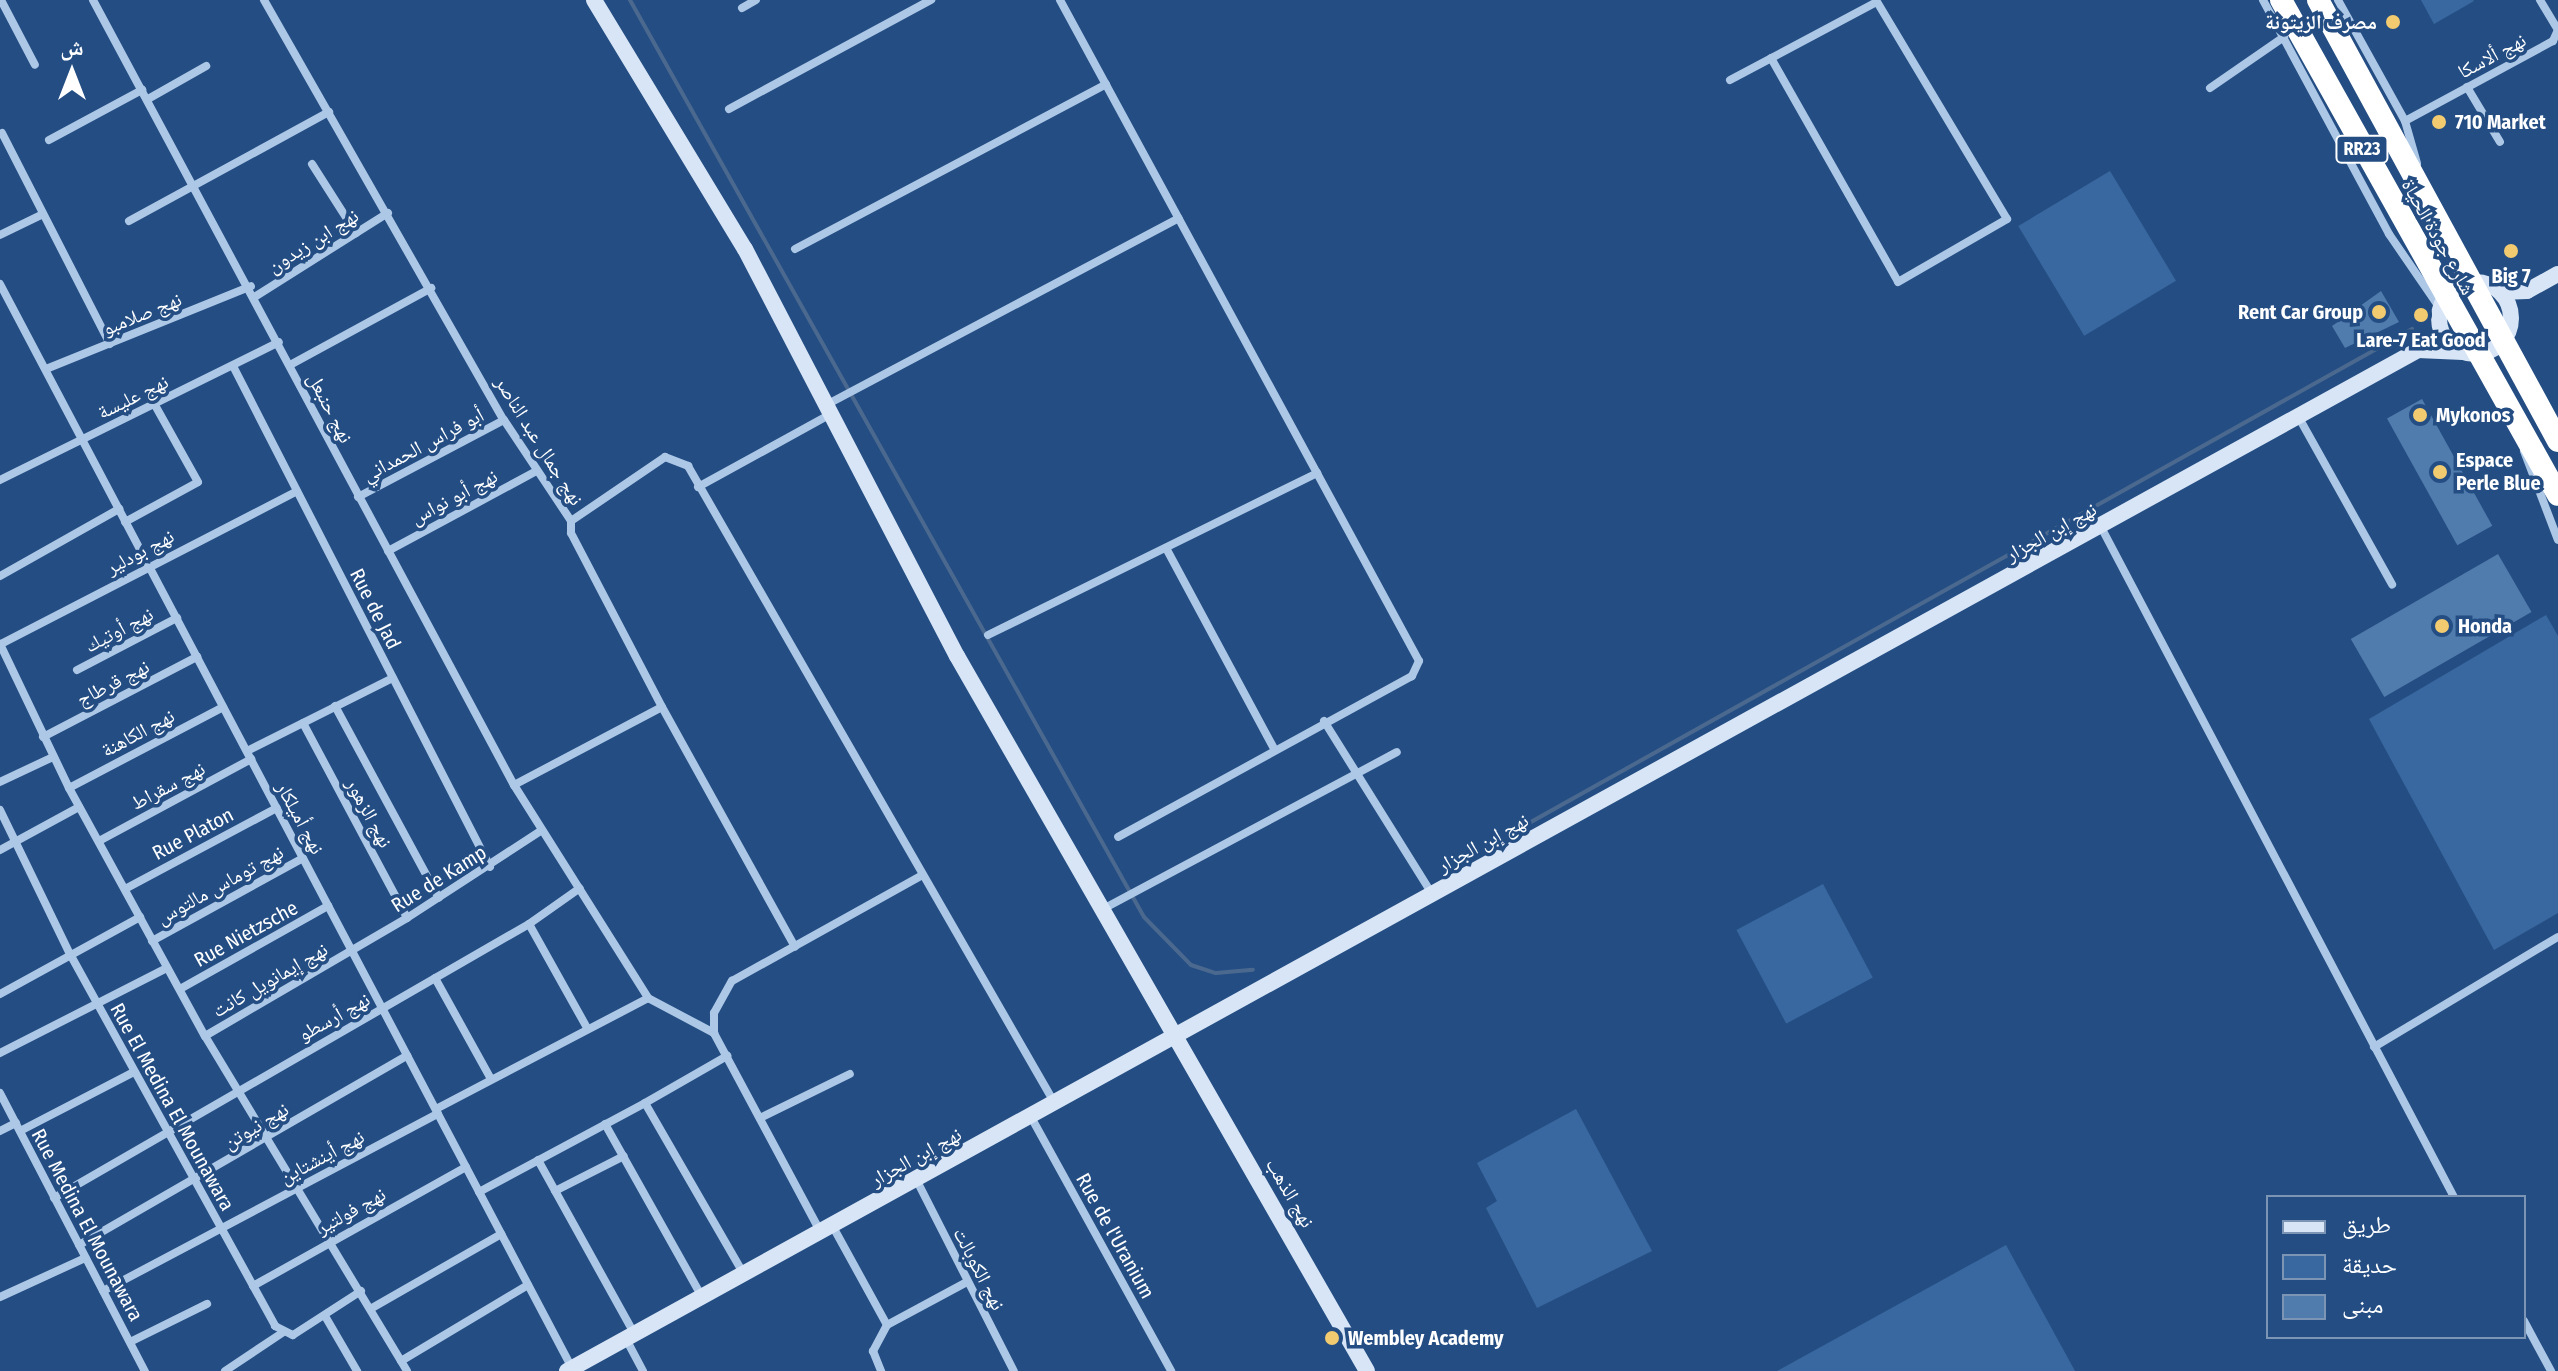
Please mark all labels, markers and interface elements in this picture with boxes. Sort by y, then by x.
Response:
place label: مصرف الزيتونة [2265,10,2377,34]
marker: مصرف الزيتونة [2384,13,2402,31]
street label: نهج ألاسكا [2454,28,2530,84]
north arrow [32,32,112,112]
text: ش [60,34,84,61]
place label: 710 Market [2455,110,2546,134]
marker: 710 Market [2430,113,2448,131]
road number: RR23 [2334,135,2390,163]
street label: شارع جودة الحياة [2396,175,2480,299]
street label: نهج ابن زيدون [263,204,363,278]
marker: Big 7 [2502,242,2520,260]
place label: Big 7 [2492,264,2530,288]
street label: نهج صلامبو [99,287,185,341]
place label: Rent Car Group [2238,300,2363,324]
marker: Rent Car Group [2370,303,2388,321]
marker: Lare-7 Eat Good [2412,306,2430,324]
place label: Lare-7 Eat Good [2356,328,2486,352]
street label: نهج حنبعل [302,369,358,447]
street label: نهج عليسة [94,370,172,424]
street label: نهج جمال عبد الناصر [490,372,588,510]
street label: أبو فراس الحمداني [358,403,488,487]
place label: Mykonos [2436,403,2510,427]
marker: Mykonos [2411,406,2429,424]
place label: Espace Perle Blue [2456,448,2541,495]
marker: Espace Perle Blue [2431,463,2449,481]
street label: نهج أبو نواس [406,464,502,530]
street label: نهج إبن الجزار [2001,497,2101,567]
street label: نهج بودلير [102,524,178,580]
street label: Rue de Jad [345,565,405,653]
street label: نهج أوتيك [81,602,157,658]
place label: Honda [2458,614,2512,638]
marker: Honda [2433,617,2451,635]
street label: نهج قرطاج [73,654,153,712]
street label: نهج الكاهنة [97,704,179,762]
street label: نهج سقراط [127,757,209,815]
street label: نهج الزهور [341,774,397,852]
street label: نهج أميلكار [271,777,329,859]
street label: Rue Platon [148,803,238,865]
street label: نهج إبن الجزار [1433,808,1533,878]
street label: نهج توماس مالتوس [152,840,288,930]
street label: Rue de Kamp [387,840,491,918]
street label: Rue Nietzsche [190,896,302,972]
street label: نهج إيمانويل كانت [208,937,332,1023]
street label: نهج أرسطو [294,987,374,1047]
street label: Rue El Medina El Mounawara [105,999,239,1215]
street label: نهج نيوتن [219,1097,293,1155]
street label: نهج إبن الجزار [866,1122,966,1192]
street label: Rue Medina El Mounawara [26,1125,148,1325]
street label: نهج أينشتاين [275,1125,369,1189]
street label: نهج الذهب [1261,1154,1319,1232]
street label: Rue de l'Uranium [1071,1169,1159,1303]
street label: نهج فولتير [312,1182,390,1240]
legend [2266,1195,2526,1339]
text: طريق [2342,1211,2391,1239]
street label: نهج الكوبالت [948,1224,1010,1314]
text: حديقة [2342,1251,2397,1279]
text: مبنى [2342,1291,2383,1319]
place label: Wembley Academy [1348,1326,1504,1350]
marker: Wembley Academy [1323,1329,1341,1347]

